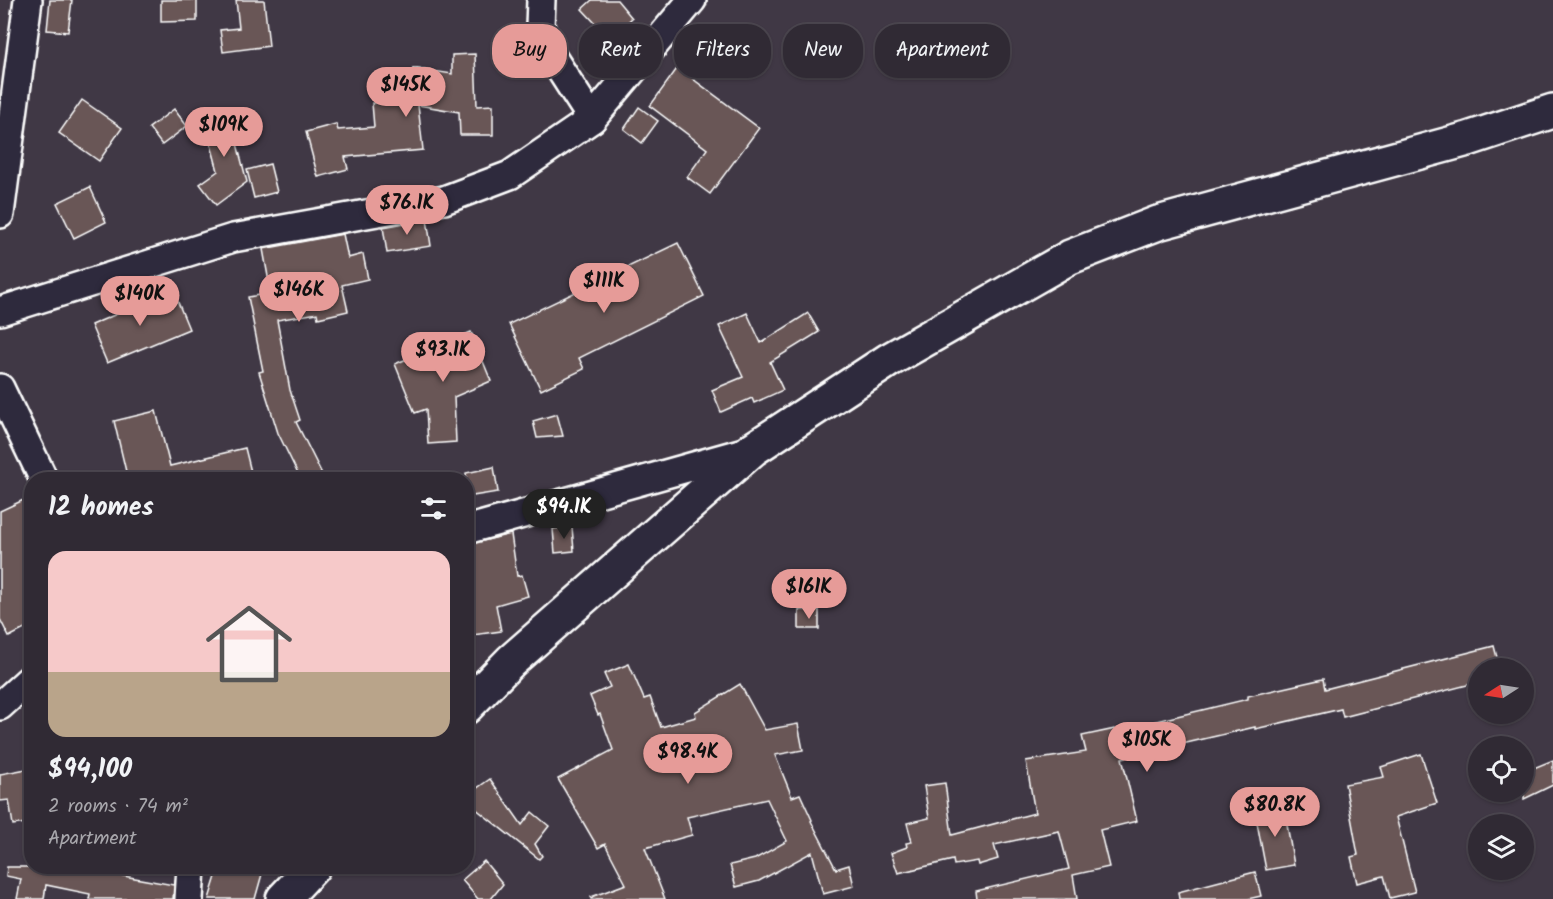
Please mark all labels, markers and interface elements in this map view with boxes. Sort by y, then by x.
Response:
chip: Buy [492,24,567,78]
chip: Rent [579,24,662,78]
chip: Filters [674,24,771,78]
chip: New [783,24,863,78]
chip: Apartment [875,24,1010,78]
pin: $145K [364,67,448,118]
text: $145K [381,70,431,102]
pin: $109K [182,107,266,158]
text: $109K [199,110,249,142]
pin: $76.1K [358,185,456,236]
text: $76.1K [380,188,434,220]
pin: $111K [562,263,646,314]
text: $111K [583,266,625,298]
pin: $146K [257,272,341,323]
text: $146K [273,275,325,307]
pin: $140K [98,276,182,327]
text: $140K [114,279,166,311]
pin: $93.1K [394,332,492,383]
text: $93.1K [415,335,471,367]
text: 12 homes [48,487,154,529]
pin: $94.1K [515,489,613,540]
icon: filters [417,492,450,525]
text: $94.1K [536,492,592,524]
pin: $161K [767,569,851,620]
text: $161K [786,572,832,604]
icon: home [195,590,303,698]
north arrow [1468,658,1534,724]
map controls [1468,658,1534,880]
pin: $105K [1105,722,1189,773]
text: $105K [1122,725,1172,757]
pin: $98.4K [639,734,737,785]
button: locate [1468,736,1534,802]
text: $98.4K [657,737,719,769]
text: $94,100 [48,749,132,791]
pin: $80.8K [1226,787,1324,838]
text: $80.8K [1244,790,1306,822]
text: 2 rooms · 74 m² [48,791,188,823]
button: layers [1468,814,1534,880]
text: Apartment [48,823,137,855]

